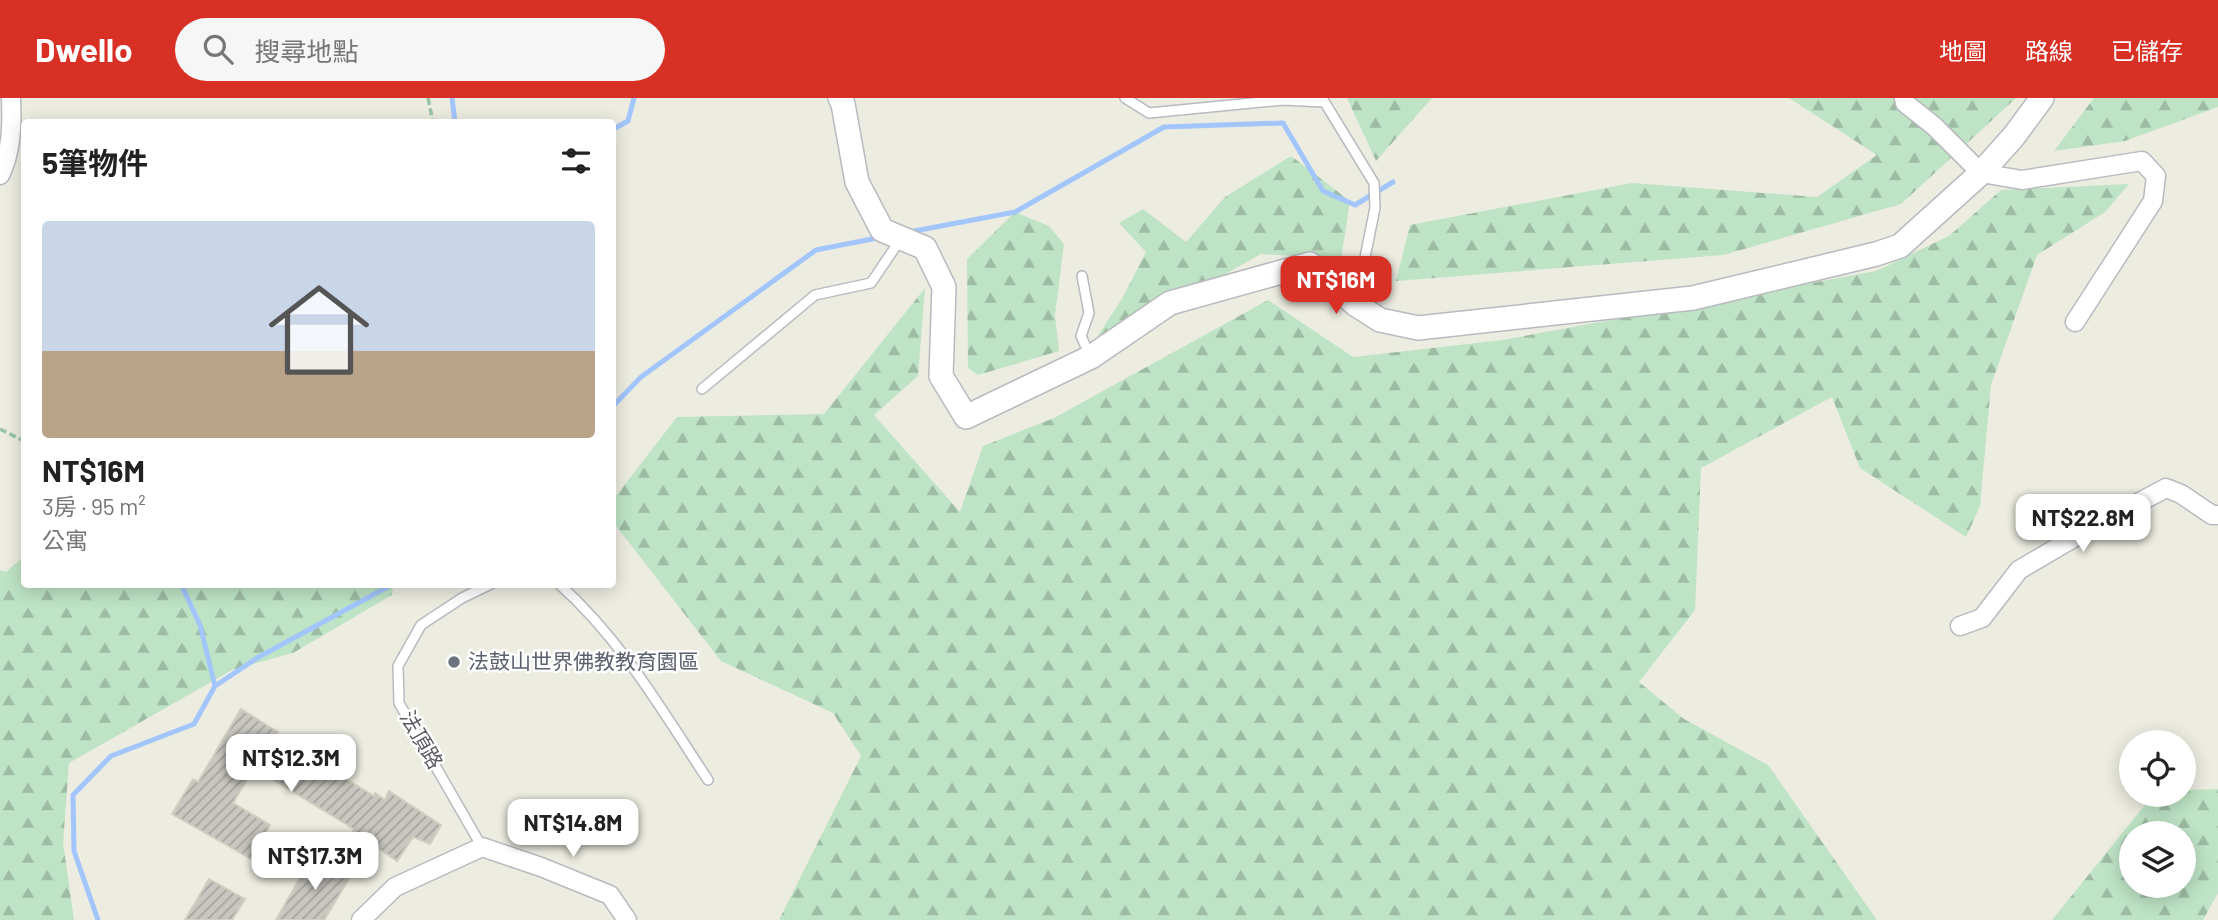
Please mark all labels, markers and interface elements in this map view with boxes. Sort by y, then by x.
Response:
search box [175,18,665,81]
text: Dwello [35,29,133,69]
icon: search [199,30,237,68]
text: 搜尋地點 [255,35,359,66]
text: 地圖 [1939,36,1987,65]
text: 路線 [2025,36,2073,65]
text: 已儲存 [2111,36,2183,65]
icon: filters [557,142,595,180]
text: 5筆物件 [42,144,148,180]
pin: NT$16M [1279,256,1393,316]
text: NT$16M [1297,265,1375,293]
icon: home [256,267,382,393]
text: NT$16M [42,452,145,488]
text: 3房 · 95 m² [42,492,146,520]
pin: NT$22.8M [2011,494,2155,554]
text: NT$22.8M [2032,503,2134,531]
text: 公寓 [42,526,88,554]
place label: 法鼓山世界佛教教育園區 [468,648,699,673]
marker: 法鼓山世界佛教教育園區 [446,654,462,670]
street label: 法頂路 [396,706,449,773]
map controls [2119,730,2196,898]
button: locate [2119,730,2196,807]
pin: NT$12.3M [219,734,363,794]
text: NT$12.3M [242,743,340,771]
pin: NT$14.8M [501,800,645,859]
text: NT$14.8M [523,808,623,836]
button: layers [2119,821,2196,898]
pin: NT$17.3M [243,832,387,892]
text: NT$17.3M [267,841,363,869]

